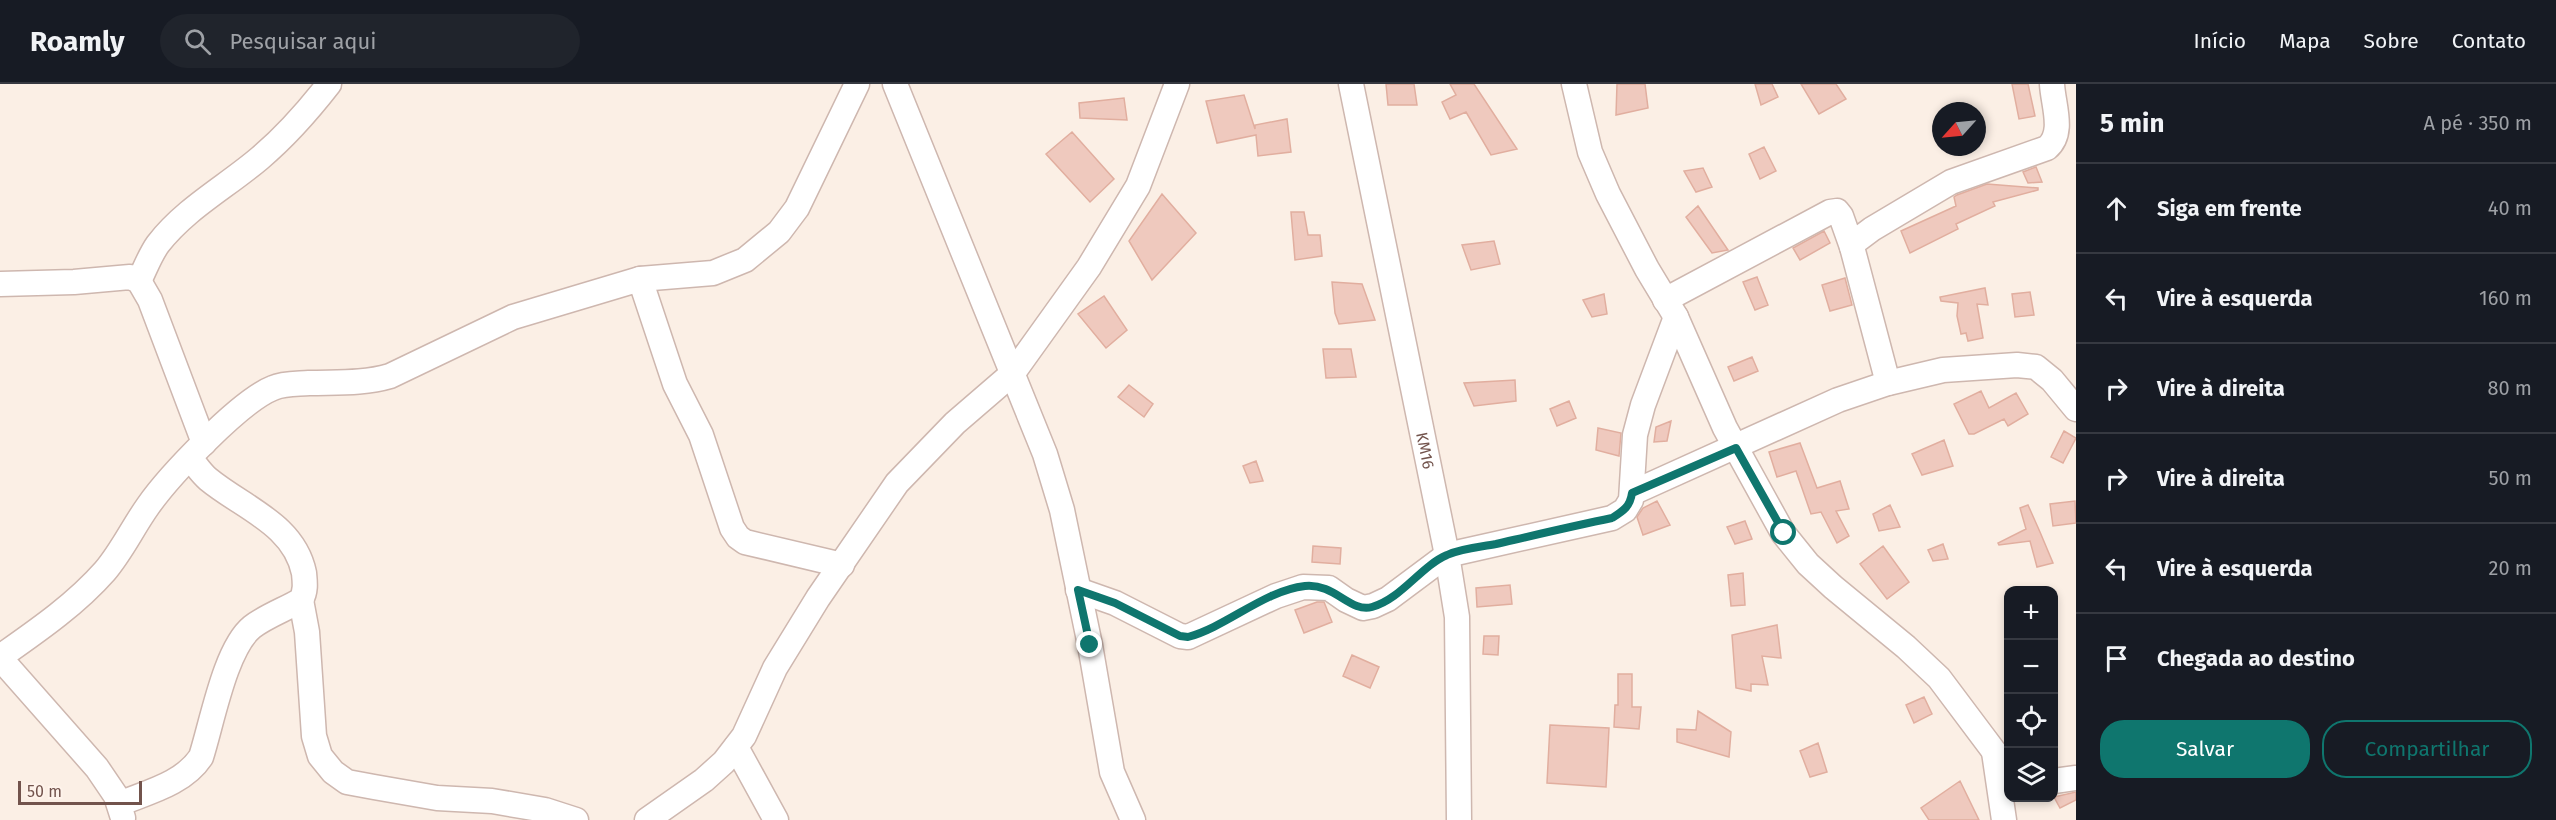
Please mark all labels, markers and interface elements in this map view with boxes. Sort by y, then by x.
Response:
search box [160,14,580,68]
text: Roamly [30,25,124,58]
icon: search [181,25,214,58]
text: Pesquisar aqui [229,28,377,55]
text: Início [2193,28,2246,54]
text: Mapa [2279,28,2331,54]
text: Sobre [2364,28,2419,54]
text: Contato [2452,28,2526,54]
north arrow [1932,102,1986,156]
text: 5 min [2100,108,2164,139]
text: A pé · 350 m [2423,111,2532,135]
icon: ahead [2100,192,2133,225]
text: Siga em frente [2157,195,2302,222]
text: 40 m [2488,196,2532,220]
icon: left [2100,282,2133,315]
text: Vire à esquerda [2157,285,2313,312]
text: 160 m [2479,286,2532,310]
icon: right [2100,372,2133,405]
text: Vire à direita [2157,375,2285,402]
text: 80 m [2487,376,2532,400]
street label: KM16 [1413,430,1439,471]
icon: right [2100,462,2133,495]
text: Vire à direita [2157,465,2285,492]
text: 50 m [2488,466,2532,490]
route start [1770,519,1796,545]
icon: left [2100,552,2133,585]
text: Vire à esquerda [2157,555,2313,582]
text: 20 m [2489,556,2532,580]
map controls [2004,586,2058,802]
button: + [2004,586,2058,640]
route end [1076,631,1102,657]
button: − [2004,640,2058,694]
icon: arrive [2100,642,2133,675]
text: Chegada ao destino [2157,645,2355,672]
button: locate [2004,694,2058,748]
button: Salvar [2100,720,2310,778]
button: Compartilhar [2322,720,2532,778]
button: layers [2004,748,2058,802]
scale bar [18,778,142,806]
text: 50 m [27,782,62,801]

